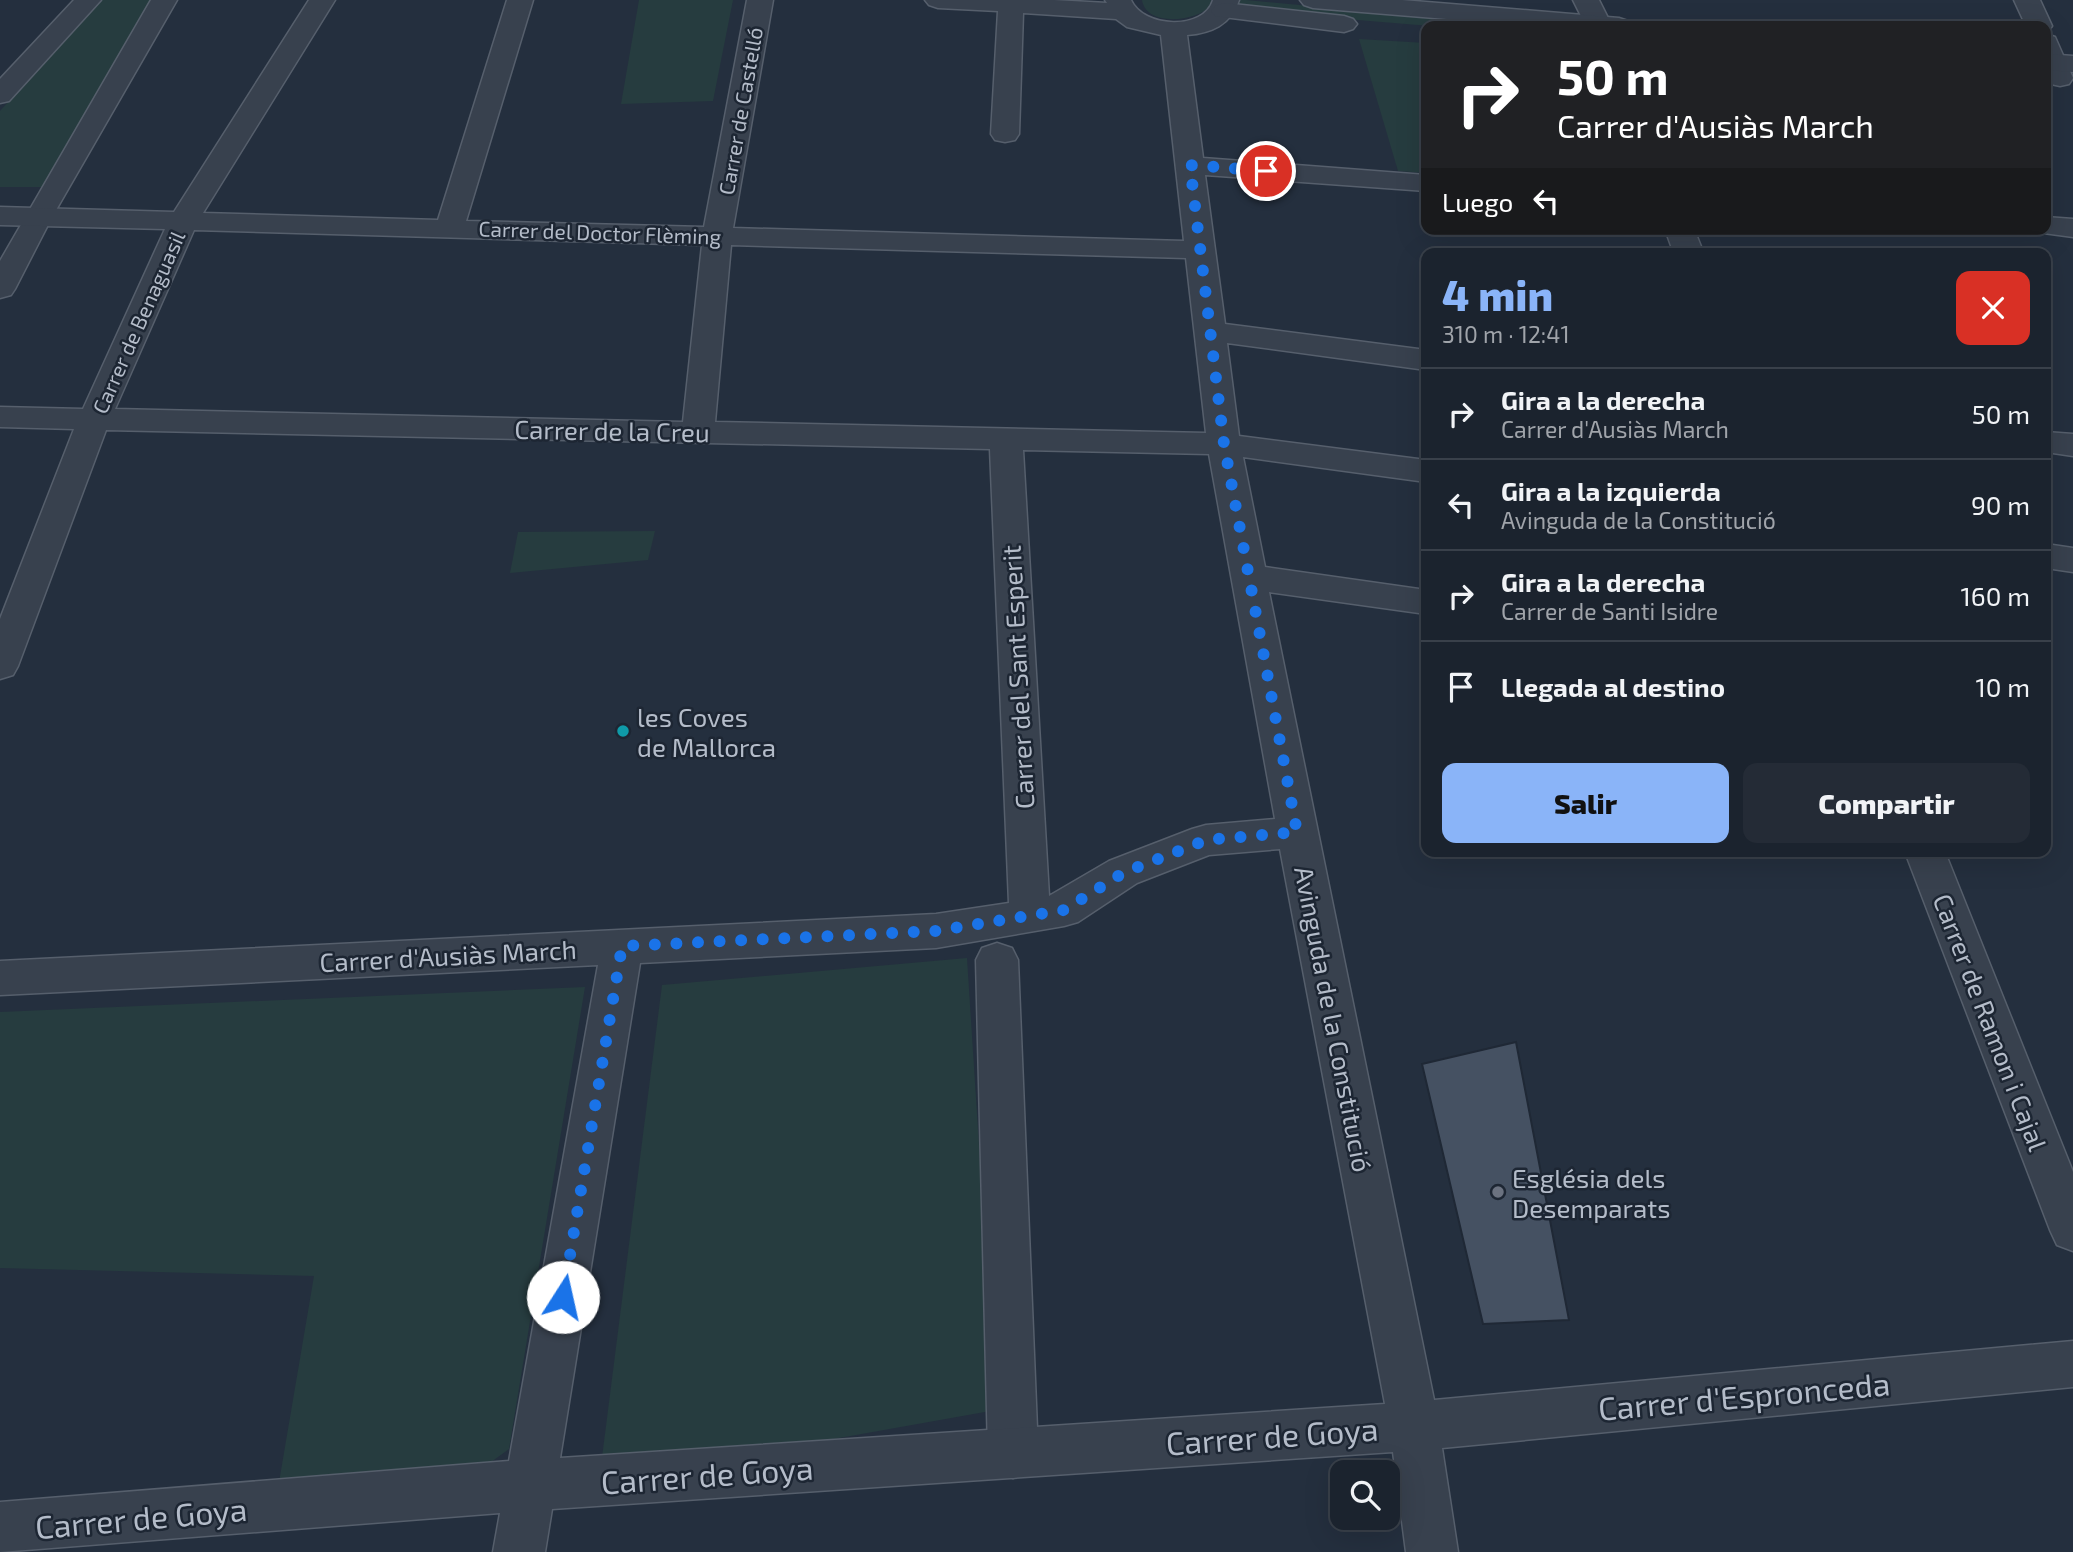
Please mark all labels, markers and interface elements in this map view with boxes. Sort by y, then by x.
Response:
street label: Carrer de Castelló [713,25,767,197]
text: 50 m [1557,46,1669,105]
icon: right [1442,49,1533,140]
text: Carrer d'Ausiàs March [1557,106,1874,144]
pin [1236,141,1296,201]
icon: arrive [1247,152,1285,190]
icon: left [1527,182,1565,220]
text: Luego [1442,186,1513,217]
street label: Carrer del Doctor Flèming [478,215,722,249]
street label: Carrer de Benaguasil [86,226,190,417]
text: 4 min [1442,269,1553,319]
button: close [1956,271,2030,345]
text: 310 m · 12:41 [1442,320,1570,348]
text: Gira a la derecha [1501,384,1705,415]
icon: right [1442,395,1480,433]
text: 50 m [1972,398,2030,429]
street label: Carrer de la Creu [514,413,710,447]
text: Carrer d'Ausiàs March [1501,415,1729,443]
text: Gira a la izquierda [1501,475,1721,506]
icon: left [1442,486,1480,524]
text: 90 m [1971,489,2030,520]
text: Avinguda de la Constitució [1501,506,1776,534]
street label: Carrer del Sant Esperit [995,544,1039,810]
text: Gira a la derecha [1501,566,1705,597]
icon: right [1442,577,1480,615]
text: 160 m [1961,580,2030,611]
text: Carrer de Santi Isidre [1501,597,1718,625]
icon: arrive [1442,668,1480,706]
text: Llegada al destino [1501,671,1725,702]
text: 10 m [1975,671,2030,702]
place label: les Coves de Mallorca [637,701,776,762]
marker: les Coves de Mallorca [615,723,631,739]
button: Salir [1442,763,1729,843]
button: Compartir [1743,763,2030,843]
street label: Avinguda de la Constitució [1289,864,1379,1174]
street label: Carrer de Ramon i Cajal [1928,889,2054,1155]
street label: Carrer d'Ausiàs March [319,933,577,977]
place label: Església dels Desemparats [1512,1162,1670,1223]
marker: Església dels Desemparats [1490,1184,1506,1200]
position arrow [526,1260,600,1334]
street label: Carrer d'Espronceda [1596,1363,1892,1427]
street label: Carrer de Goya [1165,1409,1379,1461]
street label: Carrer de Goya [600,1448,814,1500]
map controls [1330,1460,1400,1530]
button: search [1330,1460,1400,1530]
street label: Carrer de Goya [33,1489,249,1545]

